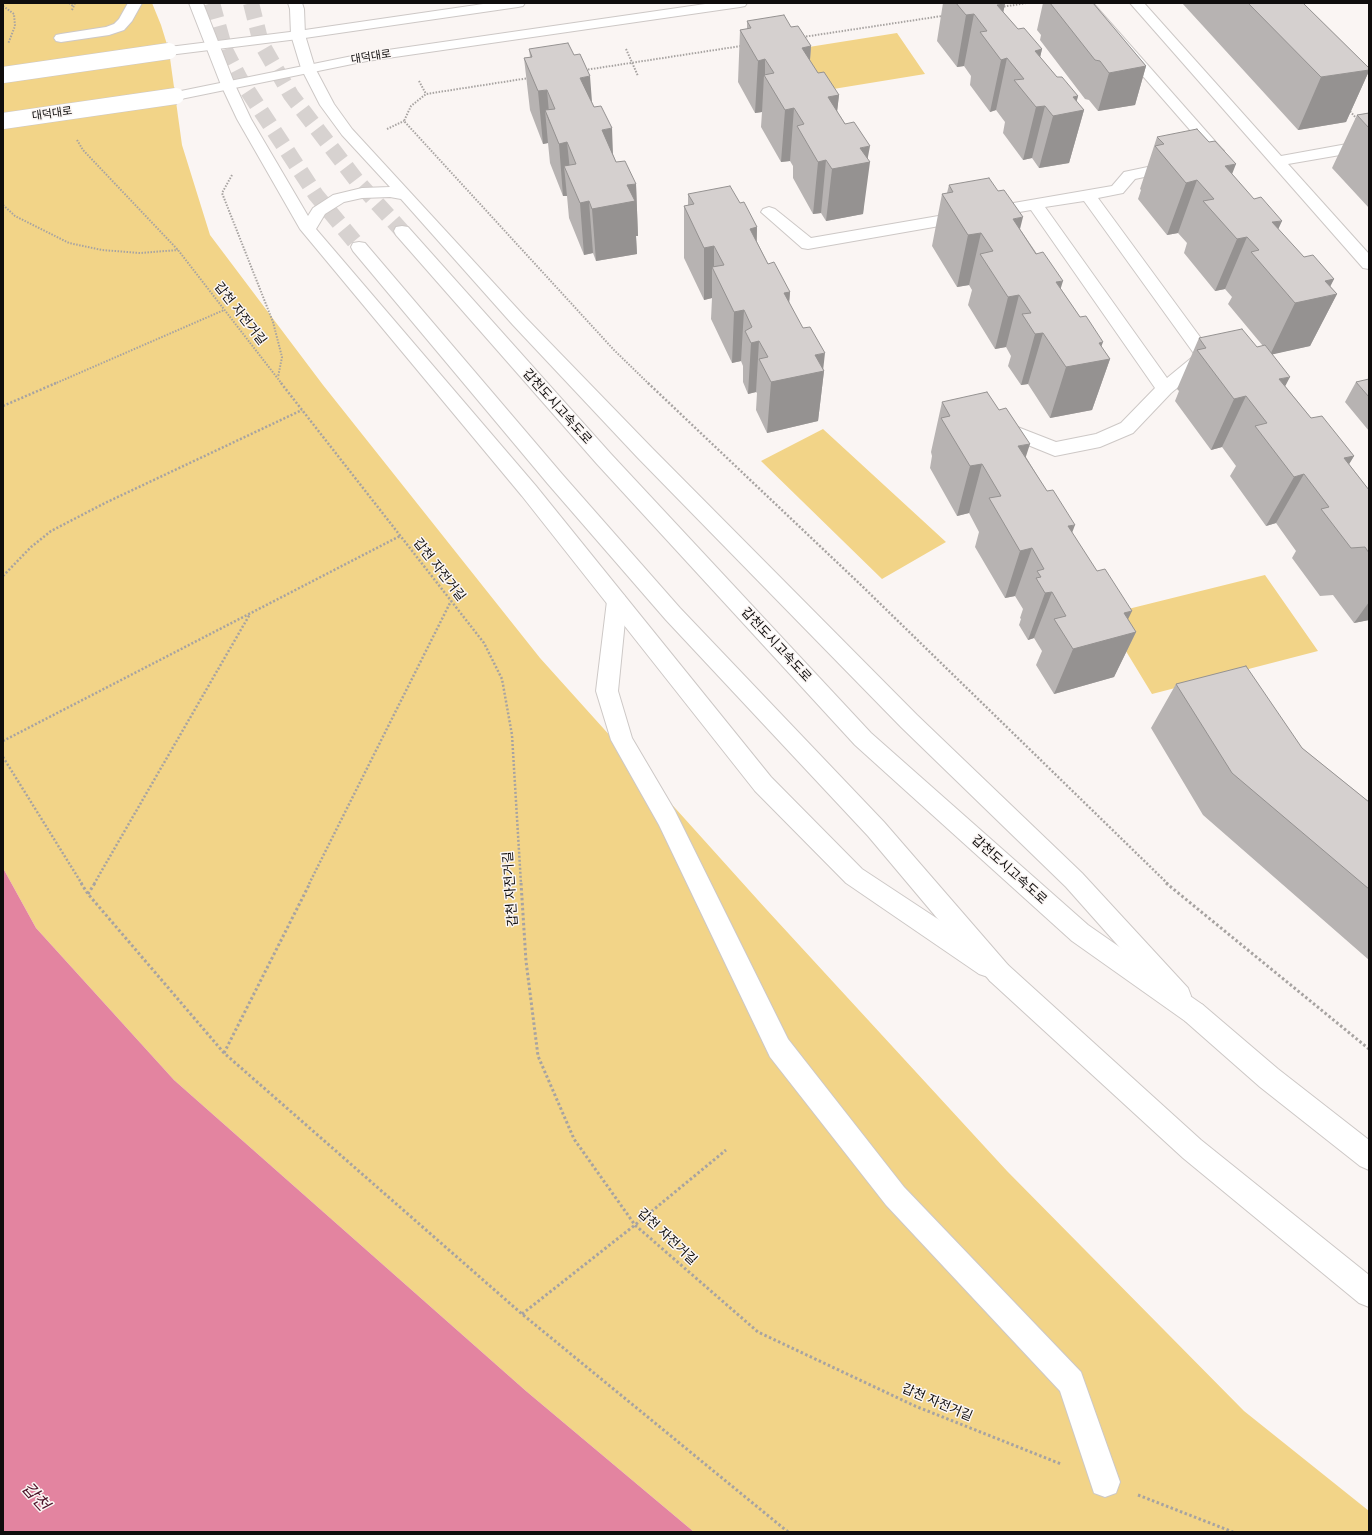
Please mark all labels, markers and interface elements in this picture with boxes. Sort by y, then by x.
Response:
street label: 대덕대로 [350,47,392,67]
street label: 대덕대로 [31,105,73,123]
street label: 갑천 자전거길 [211,280,269,348]
street label: 갑천도시고속도로 [519,366,595,448]
street label: 갑천 자전거길 [410,536,468,604]
street label: 갑천도시고속도로 [738,605,814,685]
street label: 갑천도시고속도로 [968,832,1050,908]
street label: 갑천 자전거길 [501,851,521,927]
street label: 갑천 자전거길 [634,1206,700,1268]
street label: 갑천 자전거길 [899,1381,975,1425]
water label: 갑천 [17,1479,53,1515]

